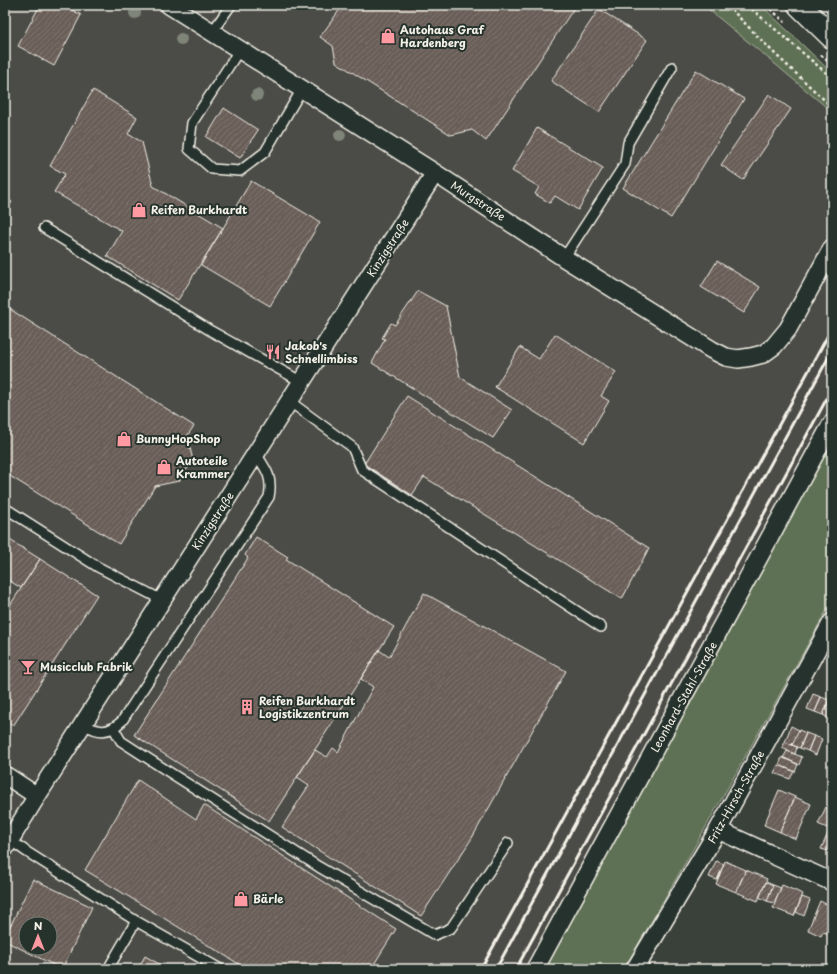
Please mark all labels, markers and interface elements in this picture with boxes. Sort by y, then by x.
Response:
place label: Autohaus Graf Hardenberg [400,21,485,51]
shop icon: Autohaus Graf Hardenberg [379,27,397,45]
street label: Murgstraße [447,176,509,225]
shop icon: Reifen Burkhardt [130,201,148,219]
place label: Reifen Burkhardt [151,201,247,218]
street label: Kinzigstraße [362,215,413,280]
place label: Jakob's Schnellimbiss [285,337,358,367]
restaurant icon: Jakob's Schnellimbiss [264,343,282,361]
shop icon: BunnyHopShop [115,430,133,448]
place label: BunnyHopShop [136,430,221,447]
place label: Autoteile Krammer [176,452,230,482]
shop icon: Autoteile Krammer [155,458,173,476]
street label: Kinzigstraße [187,488,238,553]
street label: Leonhard-Stahl-Straße [646,638,721,755]
bar icon: Musicclub Fabrik [19,658,37,676]
place label: Musicclub Fabrik [40,658,133,675]
place label: Reifen Burkhardt Logistikzentrum [259,692,355,722]
building icon: Reifen Burkhardt Logistikzentrum [238,698,256,716]
street label: Fritz-Hirsch-Straße [703,747,768,846]
shop icon: Bärle [232,890,250,908]
place label: Bärle [253,890,284,907]
north arrow [18,916,58,956]
text: N [34,917,43,934]

